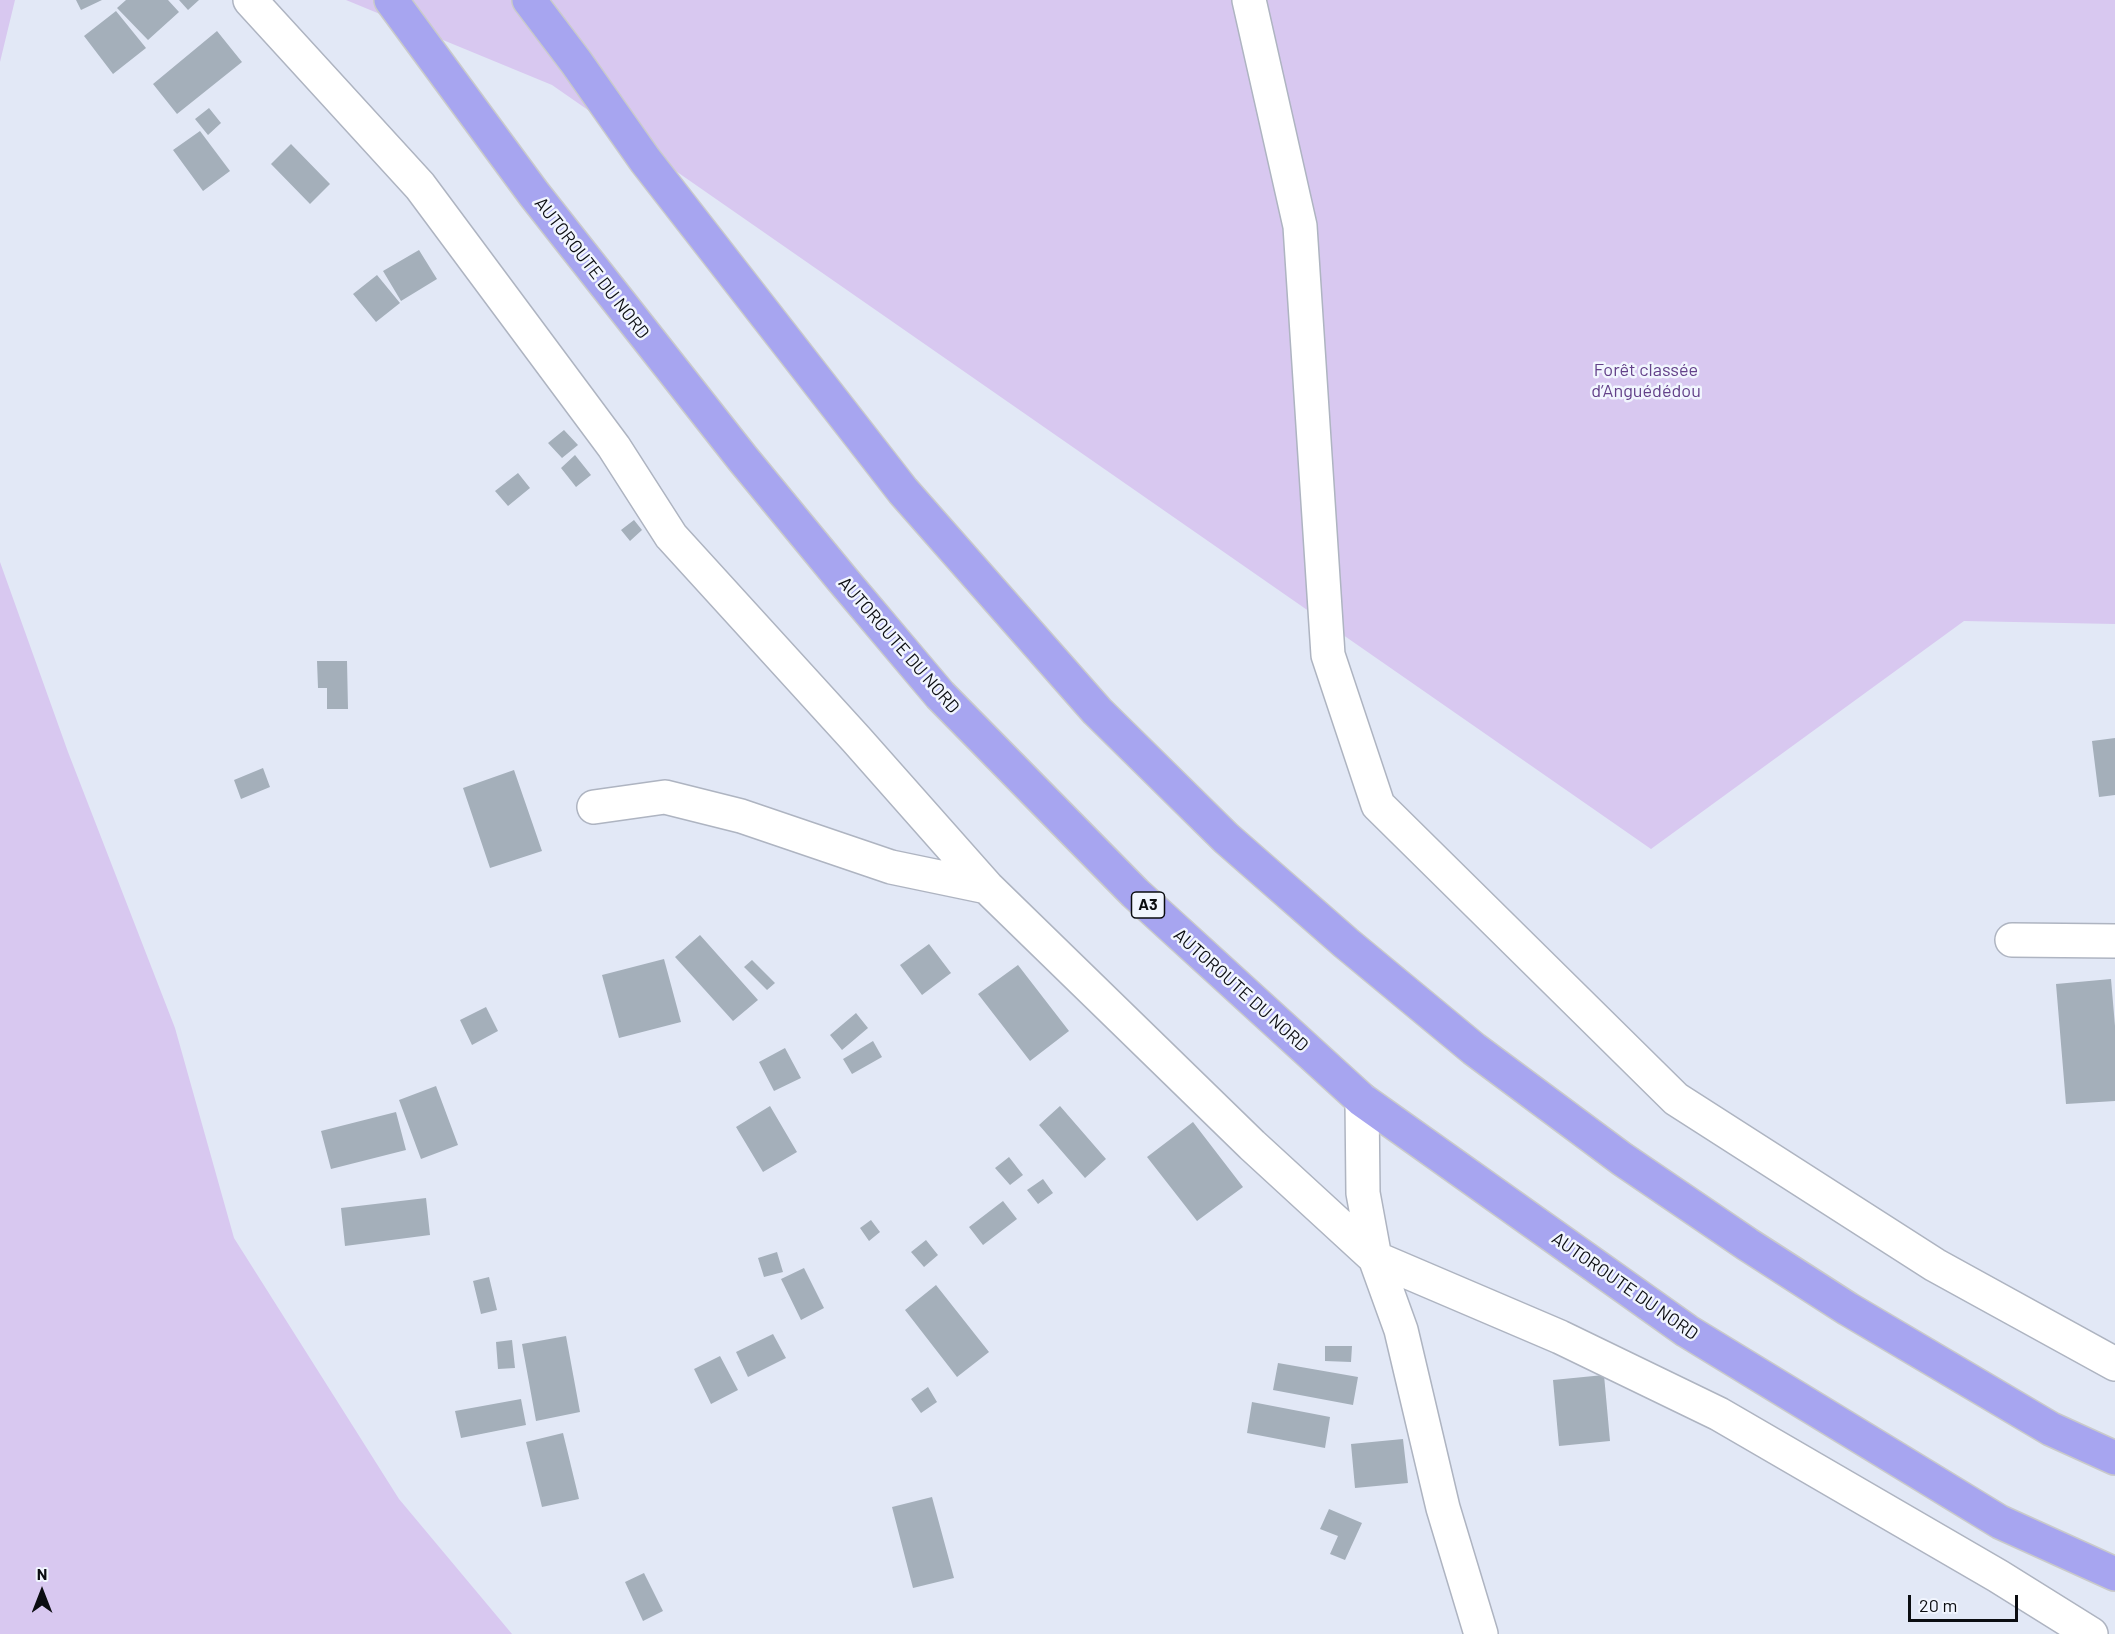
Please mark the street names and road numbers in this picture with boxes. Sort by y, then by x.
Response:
street label: AUTOROUTE DU NORD [530,193,654,343]
street label: AUTOROUTE DU NORD [834,572,964,718]
road number: A3 [1132,892,1164,918]
street label: AUTOROUTE DU NORD [1169,924,1313,1056]
street label: AUTOROUTE DU NORD [1548,1227,1702,1345]

